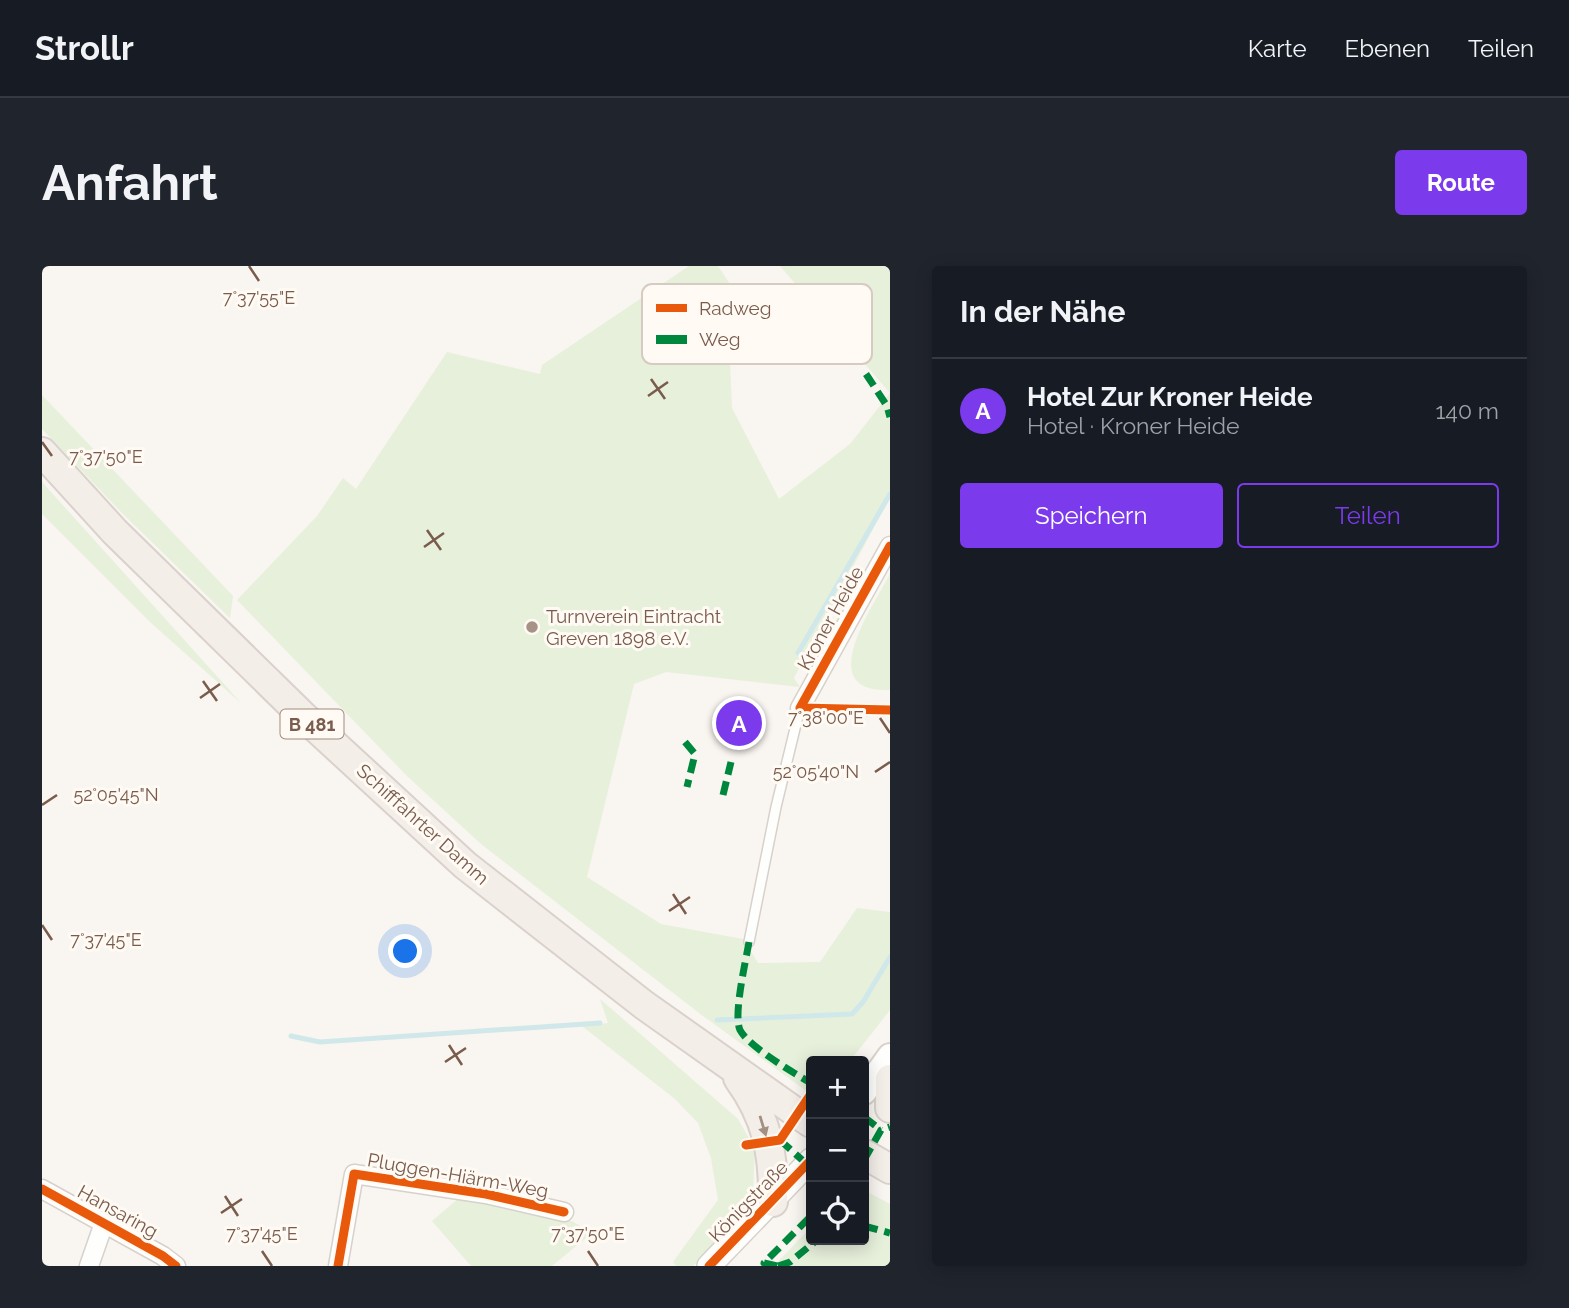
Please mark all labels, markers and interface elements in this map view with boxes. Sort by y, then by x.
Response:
text: Strollr [35,29,134,68]
text: Karte [1248,34,1307,63]
text: Ebenen [1345,34,1430,63]
text: Teilen [1468,34,1534,63]
button: Route [1395,150,1527,215]
text: Anfahrt [42,154,218,211]
legend [642,284,872,364]
text: 7°37'55"E [223,287,295,308]
text: In der Nähe [960,294,1125,329]
text: Radweg [699,297,771,319]
text: Weg [699,328,741,350]
text: Hotel Zur Kroner Heide [1027,382,1312,412]
text: A [975,397,991,424]
text: 140 m [1436,397,1499,424]
text: Hotel · Kroner Heide [1027,412,1240,439]
text: 7°37'50"E [69,446,143,467]
button: Speichern [960,483,1223,548]
button: Teilen [1237,483,1499,548]
street label: Kroner Heide [792,562,868,674]
place label: Turnverein Eintracht Greven 1898 e.V. [546,605,722,649]
marker: Turnverein Eintracht Greven 1898 e.V. [524,619,540,635]
pin: A [716,697,762,749]
text: 7°38'00"E [788,707,864,728]
road number: B 481 [280,710,344,738]
street label: Schifffahrter Damm [353,759,493,889]
text: 52°05'40"N [773,761,859,782]
text: 52°05'45"N [73,784,159,805]
text: 7°37'45"E [70,929,142,950]
your location [388,934,422,968]
map controls [806,1056,869,1245]
button: + [806,1056,869,1119]
one-way arrow [759,1115,769,1136]
button: − [806,1119,869,1182]
street label: Pluggen-Hiärm-Weg [366,1148,550,1202]
street label: Königstraße [704,1156,792,1246]
street label: Hansaring [74,1180,162,1242]
button: locate [806,1182,869,1245]
text: 7°37'45"E [226,1223,298,1244]
text: 7°37'50"E [551,1223,625,1244]

